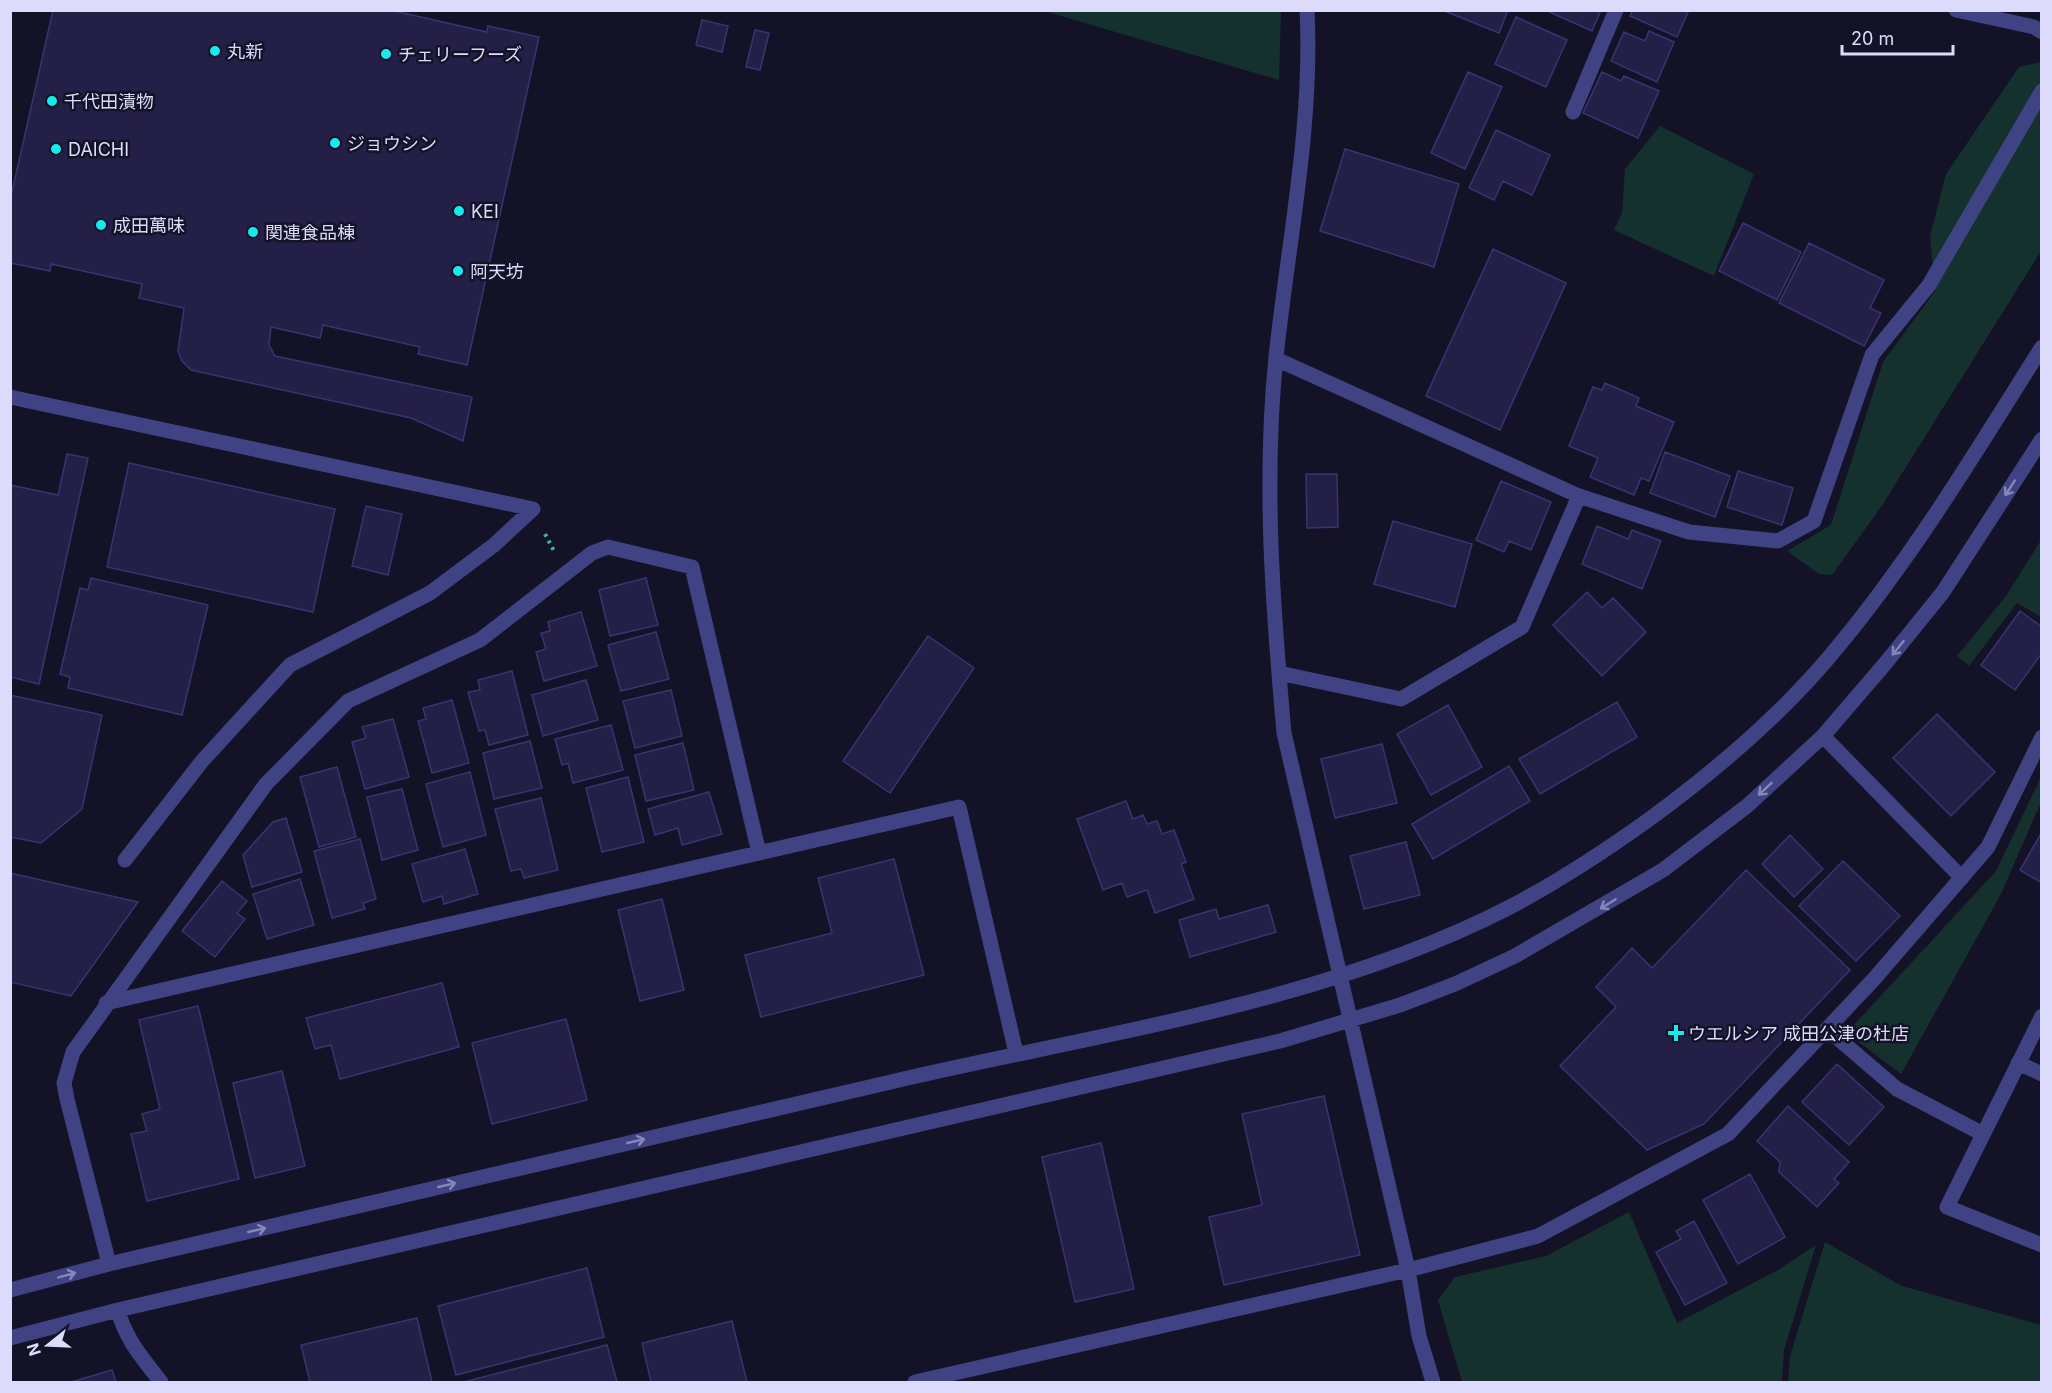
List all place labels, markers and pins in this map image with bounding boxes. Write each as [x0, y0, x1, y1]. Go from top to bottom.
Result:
place label: 丸新 [227, 41, 263, 62]
marker: 丸新 [208, 44, 222, 58]
place label: チェリーフーズ [398, 44, 522, 65]
marker: チェリーフーズ [379, 47, 393, 61]
place label: 千代田漬物 [64, 91, 154, 112]
marker: 千代田漬物 [45, 94, 59, 108]
place label: ジョウシン [347, 133, 437, 154]
marker: ジョウシン [328, 136, 342, 150]
place label: DAICHI [68, 139, 129, 160]
marker: DAICHI [49, 142, 63, 156]
place label: KEI [471, 201, 499, 222]
marker: KEI [452, 204, 466, 218]
place label: 成田萬味 [113, 215, 185, 236]
marker: 成田萬味 [94, 218, 108, 232]
place label: 関連食品棟 [265, 222, 355, 243]
marker: 関連食品棟 [246, 225, 260, 239]
place label: 阿天坊 [470, 261, 524, 282]
marker: 阿天坊 [451, 264, 465, 278]
place label: ウエルシア 成田公津の杜店 [1688, 1023, 1909, 1044]
marker: ウエルシア 成田公津の杜店 [1669, 1026, 1683, 1040]

